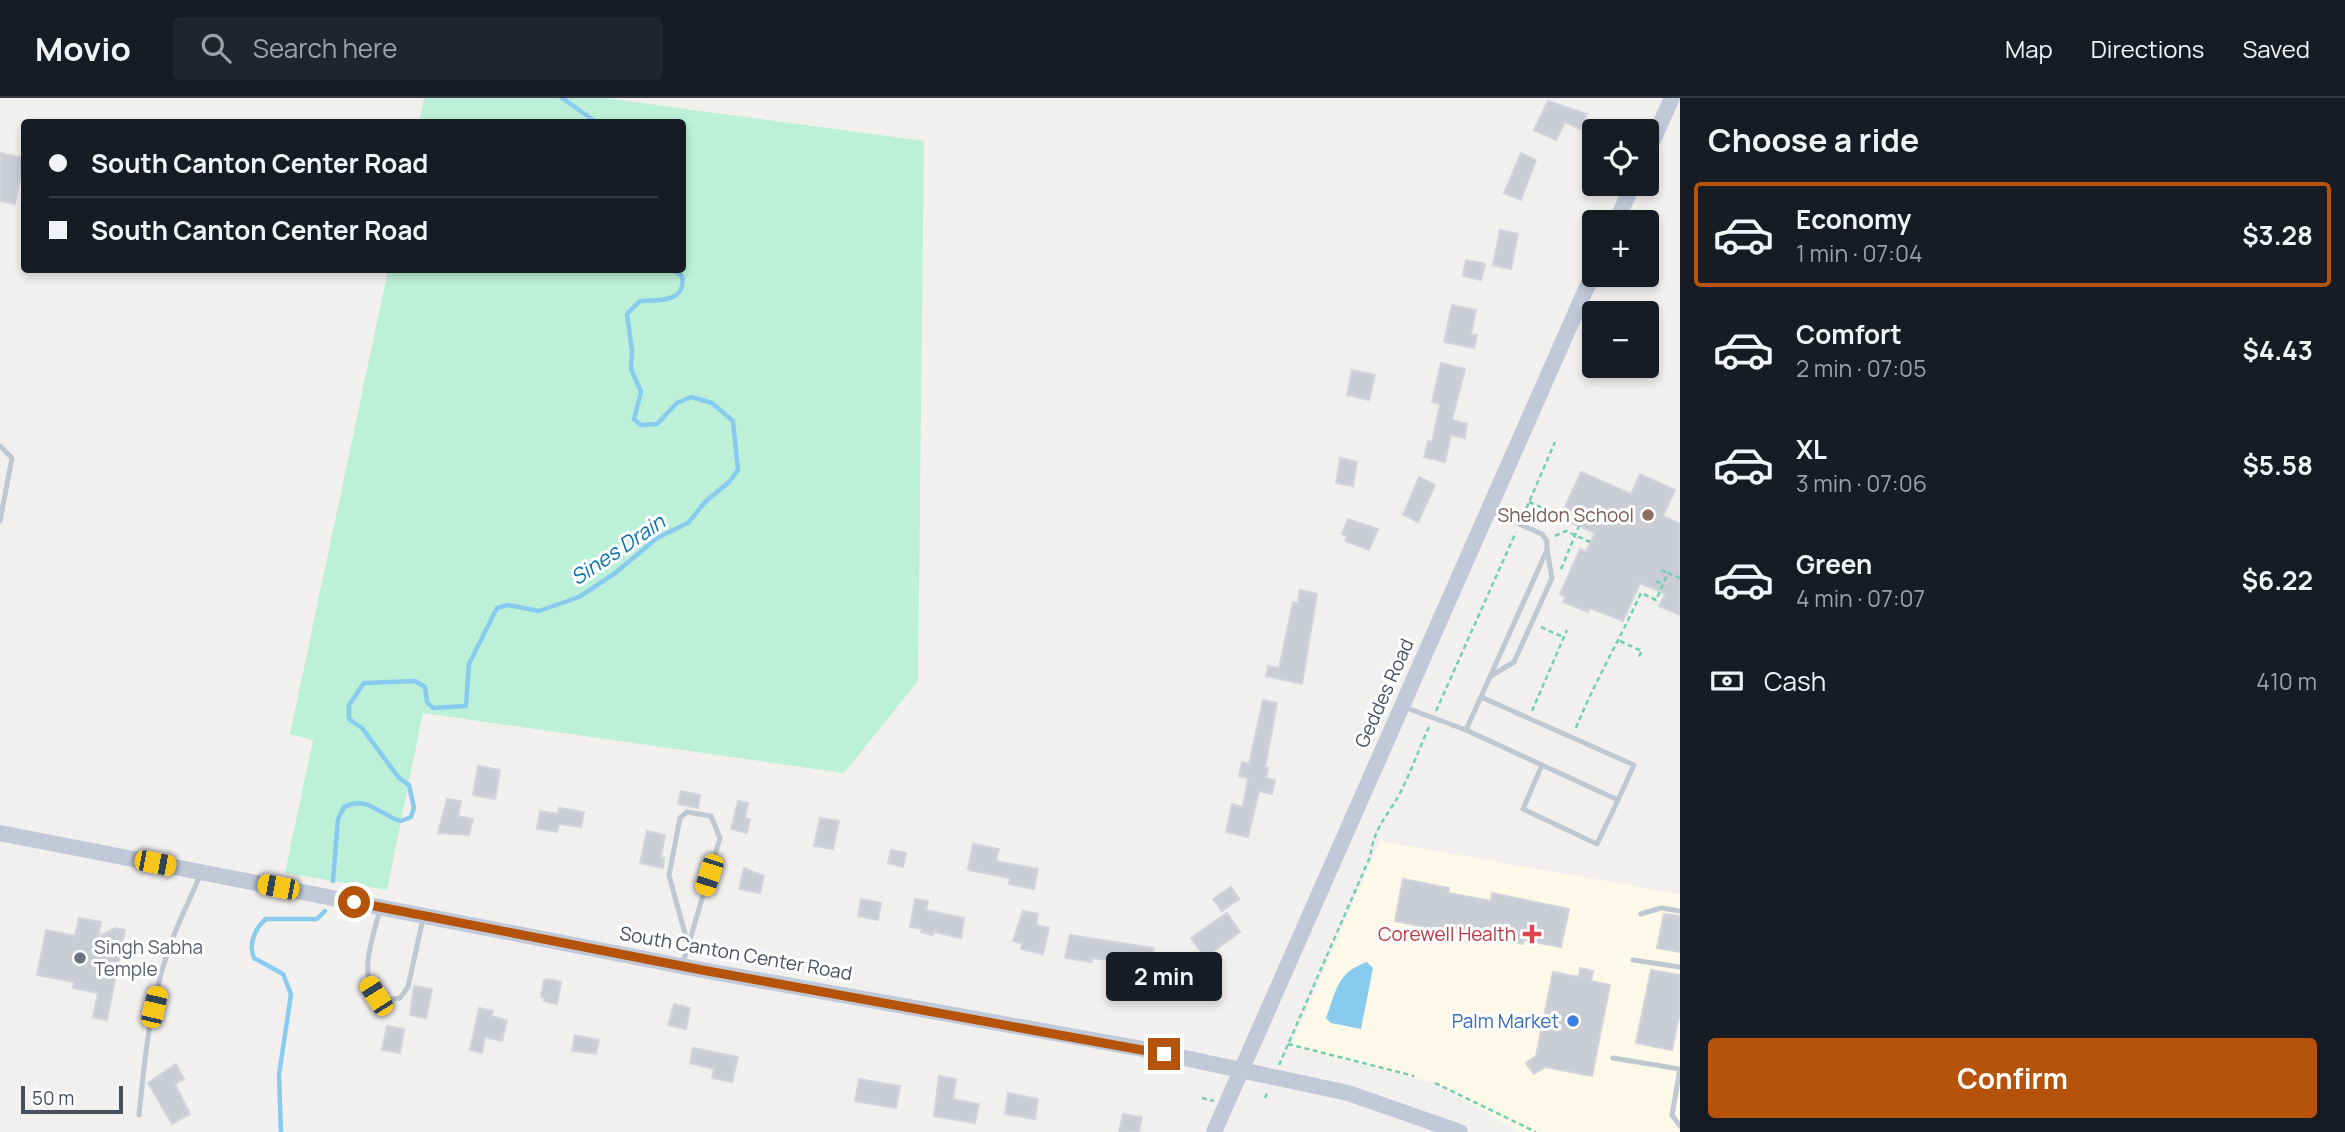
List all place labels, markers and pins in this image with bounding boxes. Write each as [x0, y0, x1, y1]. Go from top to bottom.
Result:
place label: Sheldon School [1497, 502, 1634, 528]
marker: Sheldon School [1640, 507, 1656, 523]
place label: Corewell Health [1378, 921, 1516, 947]
marker: Corewell Health [1522, 924, 1542, 944]
place label: Singh Sabha Temple [94, 934, 203, 982]
marker: Singh Sabha Temple [72, 950, 88, 966]
place label: Palm Market [1452, 1008, 1559, 1034]
marker: Palm Market [1565, 1013, 1581, 1029]

